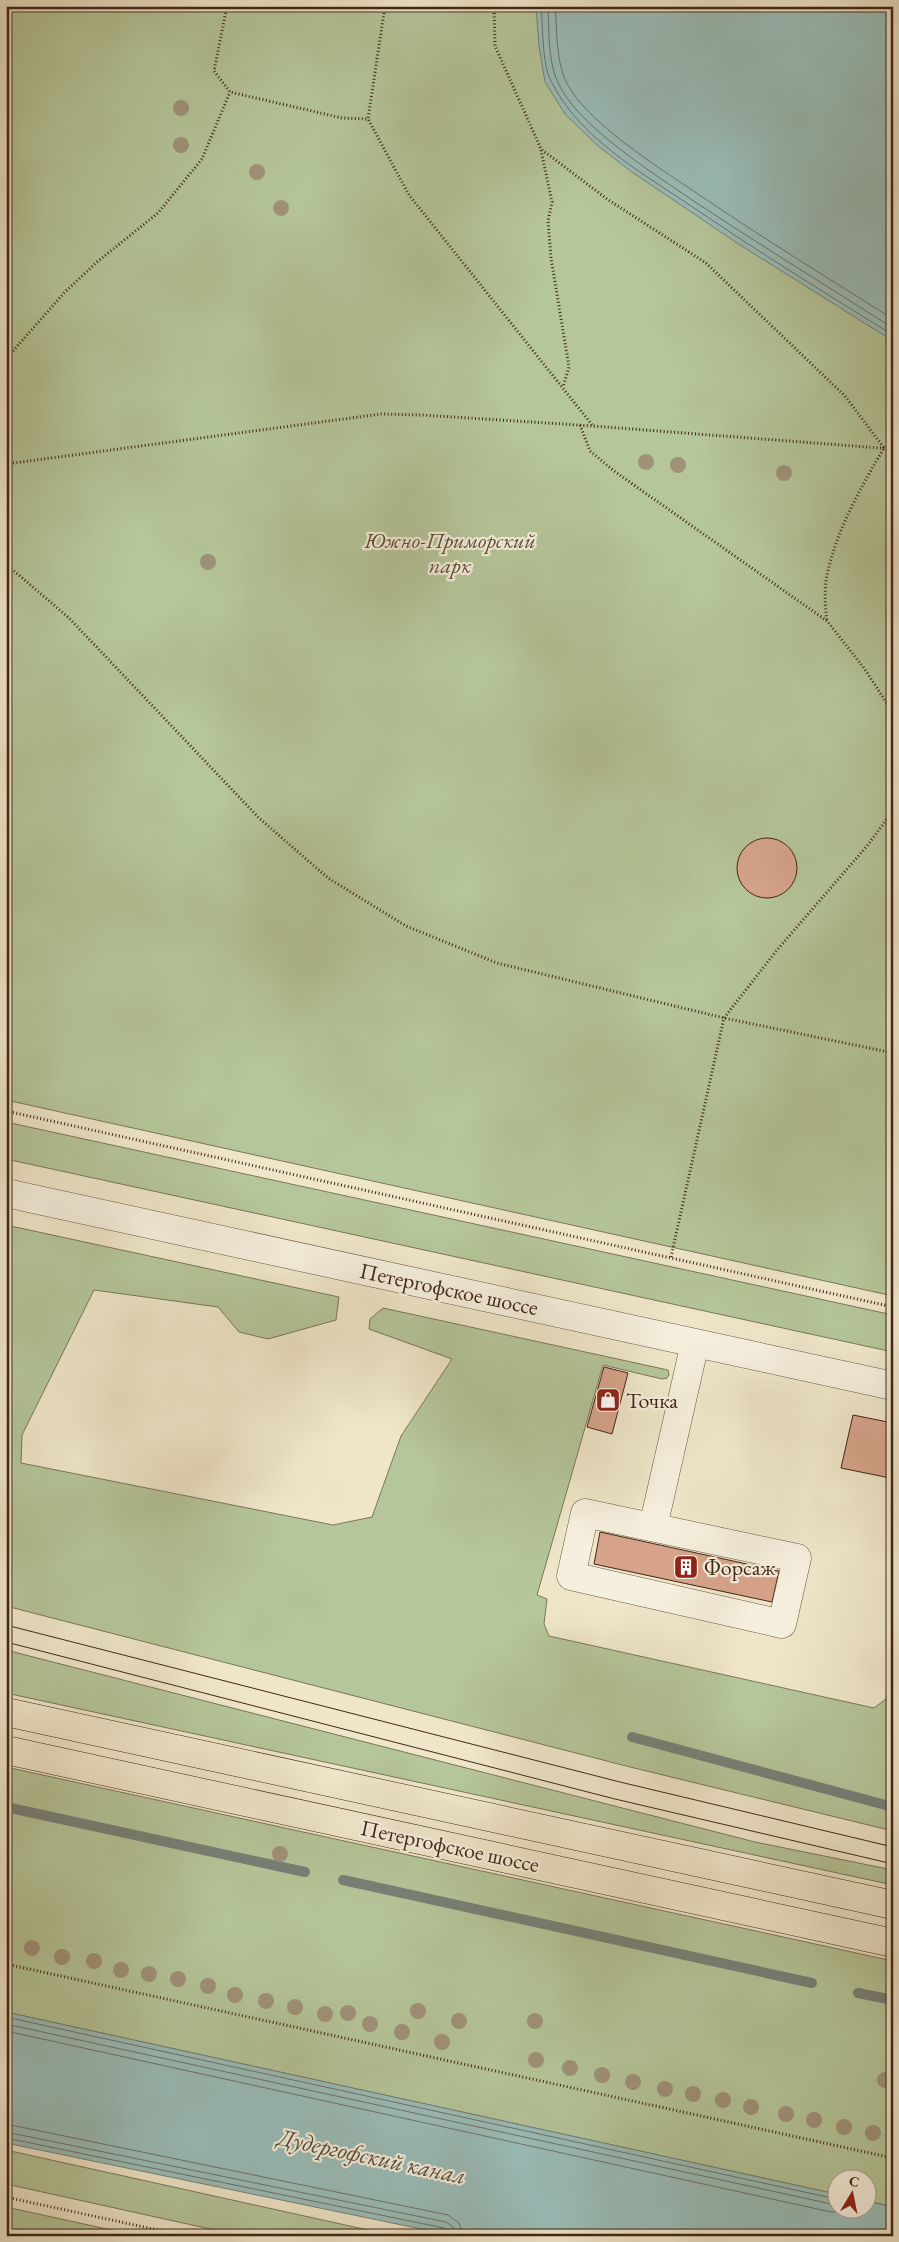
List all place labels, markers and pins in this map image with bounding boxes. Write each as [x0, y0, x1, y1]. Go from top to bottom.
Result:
place label: Точка [626, 1386, 678, 1415]
shop icon: Точка [595, 1387, 621, 1413]
place label: Форсаж [704, 1553, 776, 1582]
building icon: Форсаж [673, 1554, 699, 1580]

